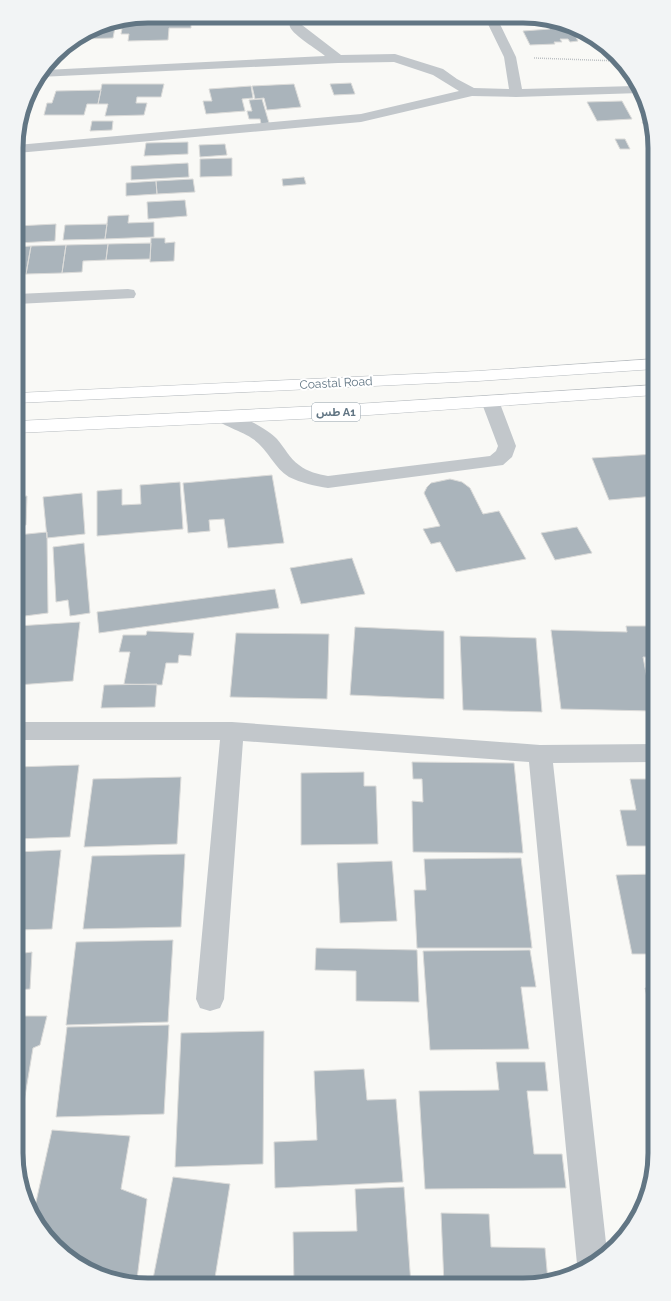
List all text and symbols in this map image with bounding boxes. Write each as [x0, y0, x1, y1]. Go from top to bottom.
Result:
street label: Coastal Road [299, 374, 373, 392]
road number: طس A1 [312, 403, 360, 421]

